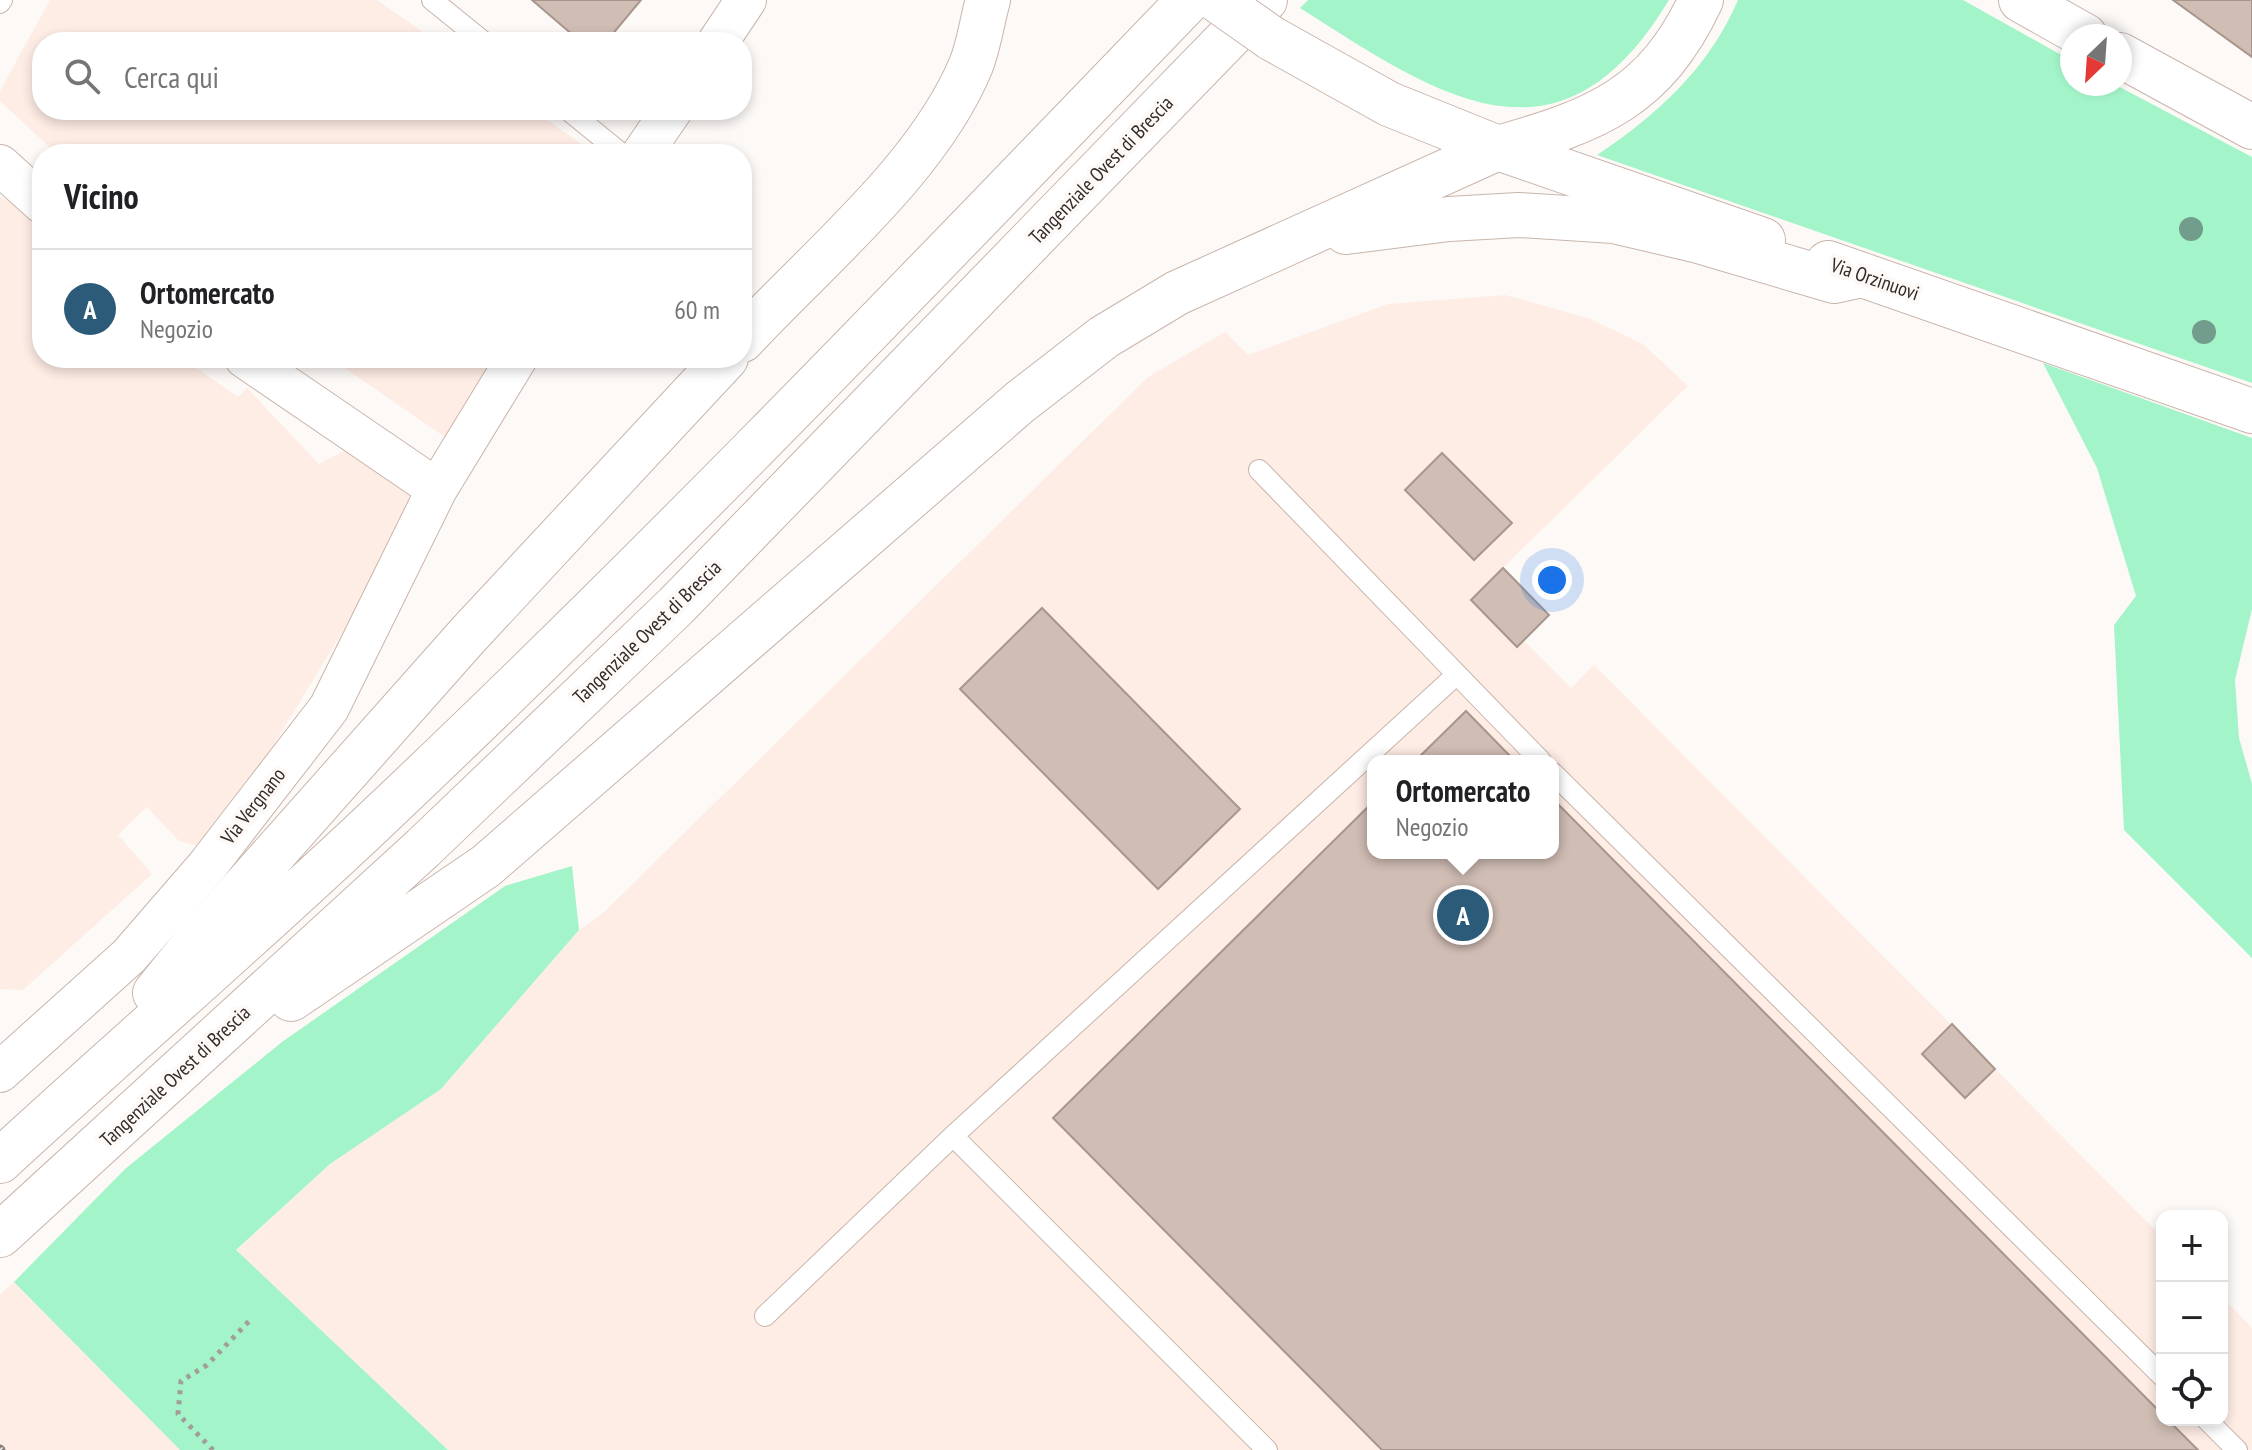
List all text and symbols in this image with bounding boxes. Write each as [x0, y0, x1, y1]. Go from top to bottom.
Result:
north arrow [2060, 24, 2132, 96]
search box [32, 32, 752, 120]
icon: search [60, 54, 104, 98]
text: Cerca qui [124, 57, 219, 96]
street label: Tangenziale Ovest di Brescia [1023, 90, 1179, 250]
text: Vicino [64, 174, 139, 218]
street label: Via Orzinuovi [1826, 251, 1923, 306]
text: Ortomercato [140, 273, 275, 312]
text: A [83, 293, 97, 326]
text: 60 m [674, 293, 720, 326]
text: Negozio [140, 312, 213, 345]
street label: Tangenziale Ovest di Brescia [567, 554, 727, 710]
your location [1532, 560, 1572, 600]
popup [1367, 755, 1559, 859]
street label: Via Vergnano [214, 762, 291, 850]
text: Ortomercato [1396, 771, 1530, 810]
text: Negozio [1396, 810, 1469, 843]
pin: A [1437, 885, 1489, 945]
street label: Tangenziale Ovest di Brescia [94, 1000, 256, 1152]
map controls [2156, 1210, 2228, 1426]
button: + [2156, 1210, 2228, 1282]
button: − [2156, 1282, 2228, 1354]
button: locate [2156, 1354, 2228, 1426]

